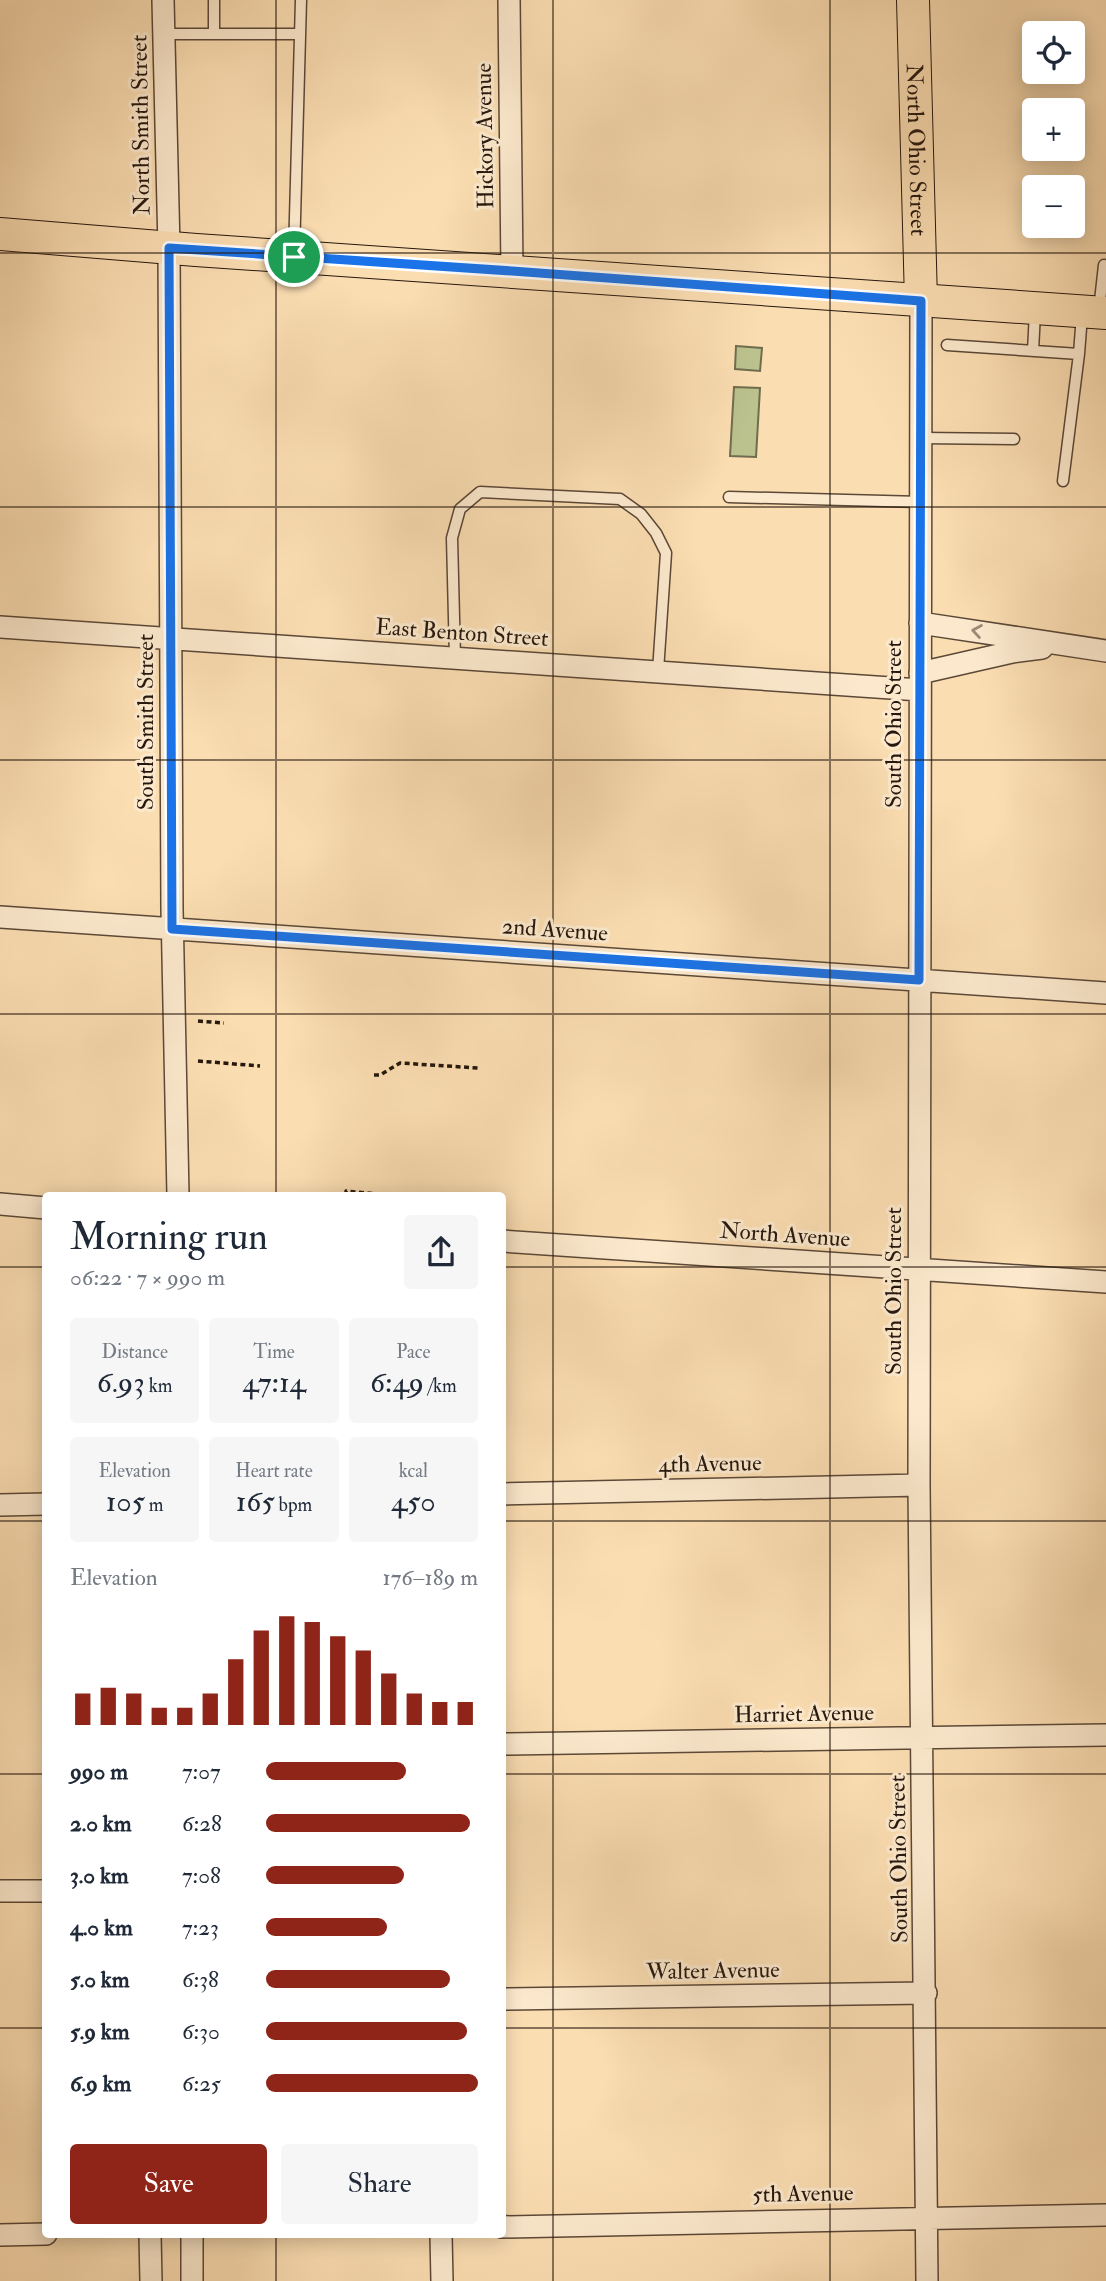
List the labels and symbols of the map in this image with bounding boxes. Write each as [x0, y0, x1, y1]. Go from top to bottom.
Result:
street label: North Smith Street [124, 35, 157, 215]
street label: Hickory Avenue [469, 62, 500, 209]
street label: North Ohio Street [900, 64, 933, 236]
pin [264, 227, 324, 287]
street label: East Benton Street [375, 612, 549, 653]
one-way arrow [971, 624, 983, 639]
street label: South Smith Street [131, 634, 160, 810]
street label: South Ohio Street [879, 640, 908, 808]
street label: 2nd Avenue [501, 911, 609, 948]
street label: South Ohio Street [879, 1207, 908, 1375]
street label: North Avenue [719, 1215, 852, 1254]
street label: 4th Avenue [658, 1448, 762, 1479]
street label: Harriet Avenue [734, 1698, 875, 1729]
street label: South Ohio Street [883, 1775, 914, 1943]
street label: Walter Avenue [645, 1955, 780, 1986]
street label: 5th Avenue [752, 2178, 854, 2209]

